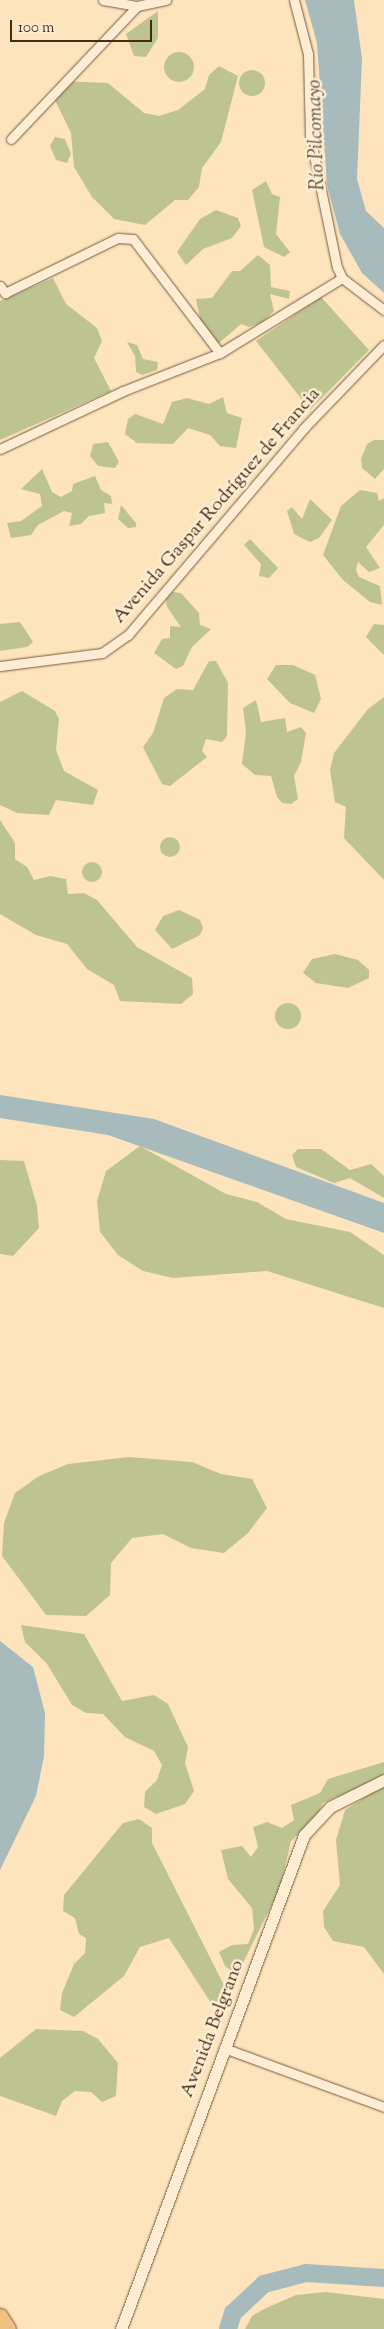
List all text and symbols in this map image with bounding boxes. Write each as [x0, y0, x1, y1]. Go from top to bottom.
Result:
scale bar [12, 10, 155, 42]
text: 100 m [18, 18, 54, 39]
water label: Río Pilcomayo [303, 79, 331, 191]
street label: Avenida Gaspar Rodríguez de Francia [108, 384, 326, 628]
street label: Avenida Belgrano [176, 1957, 250, 2101]

